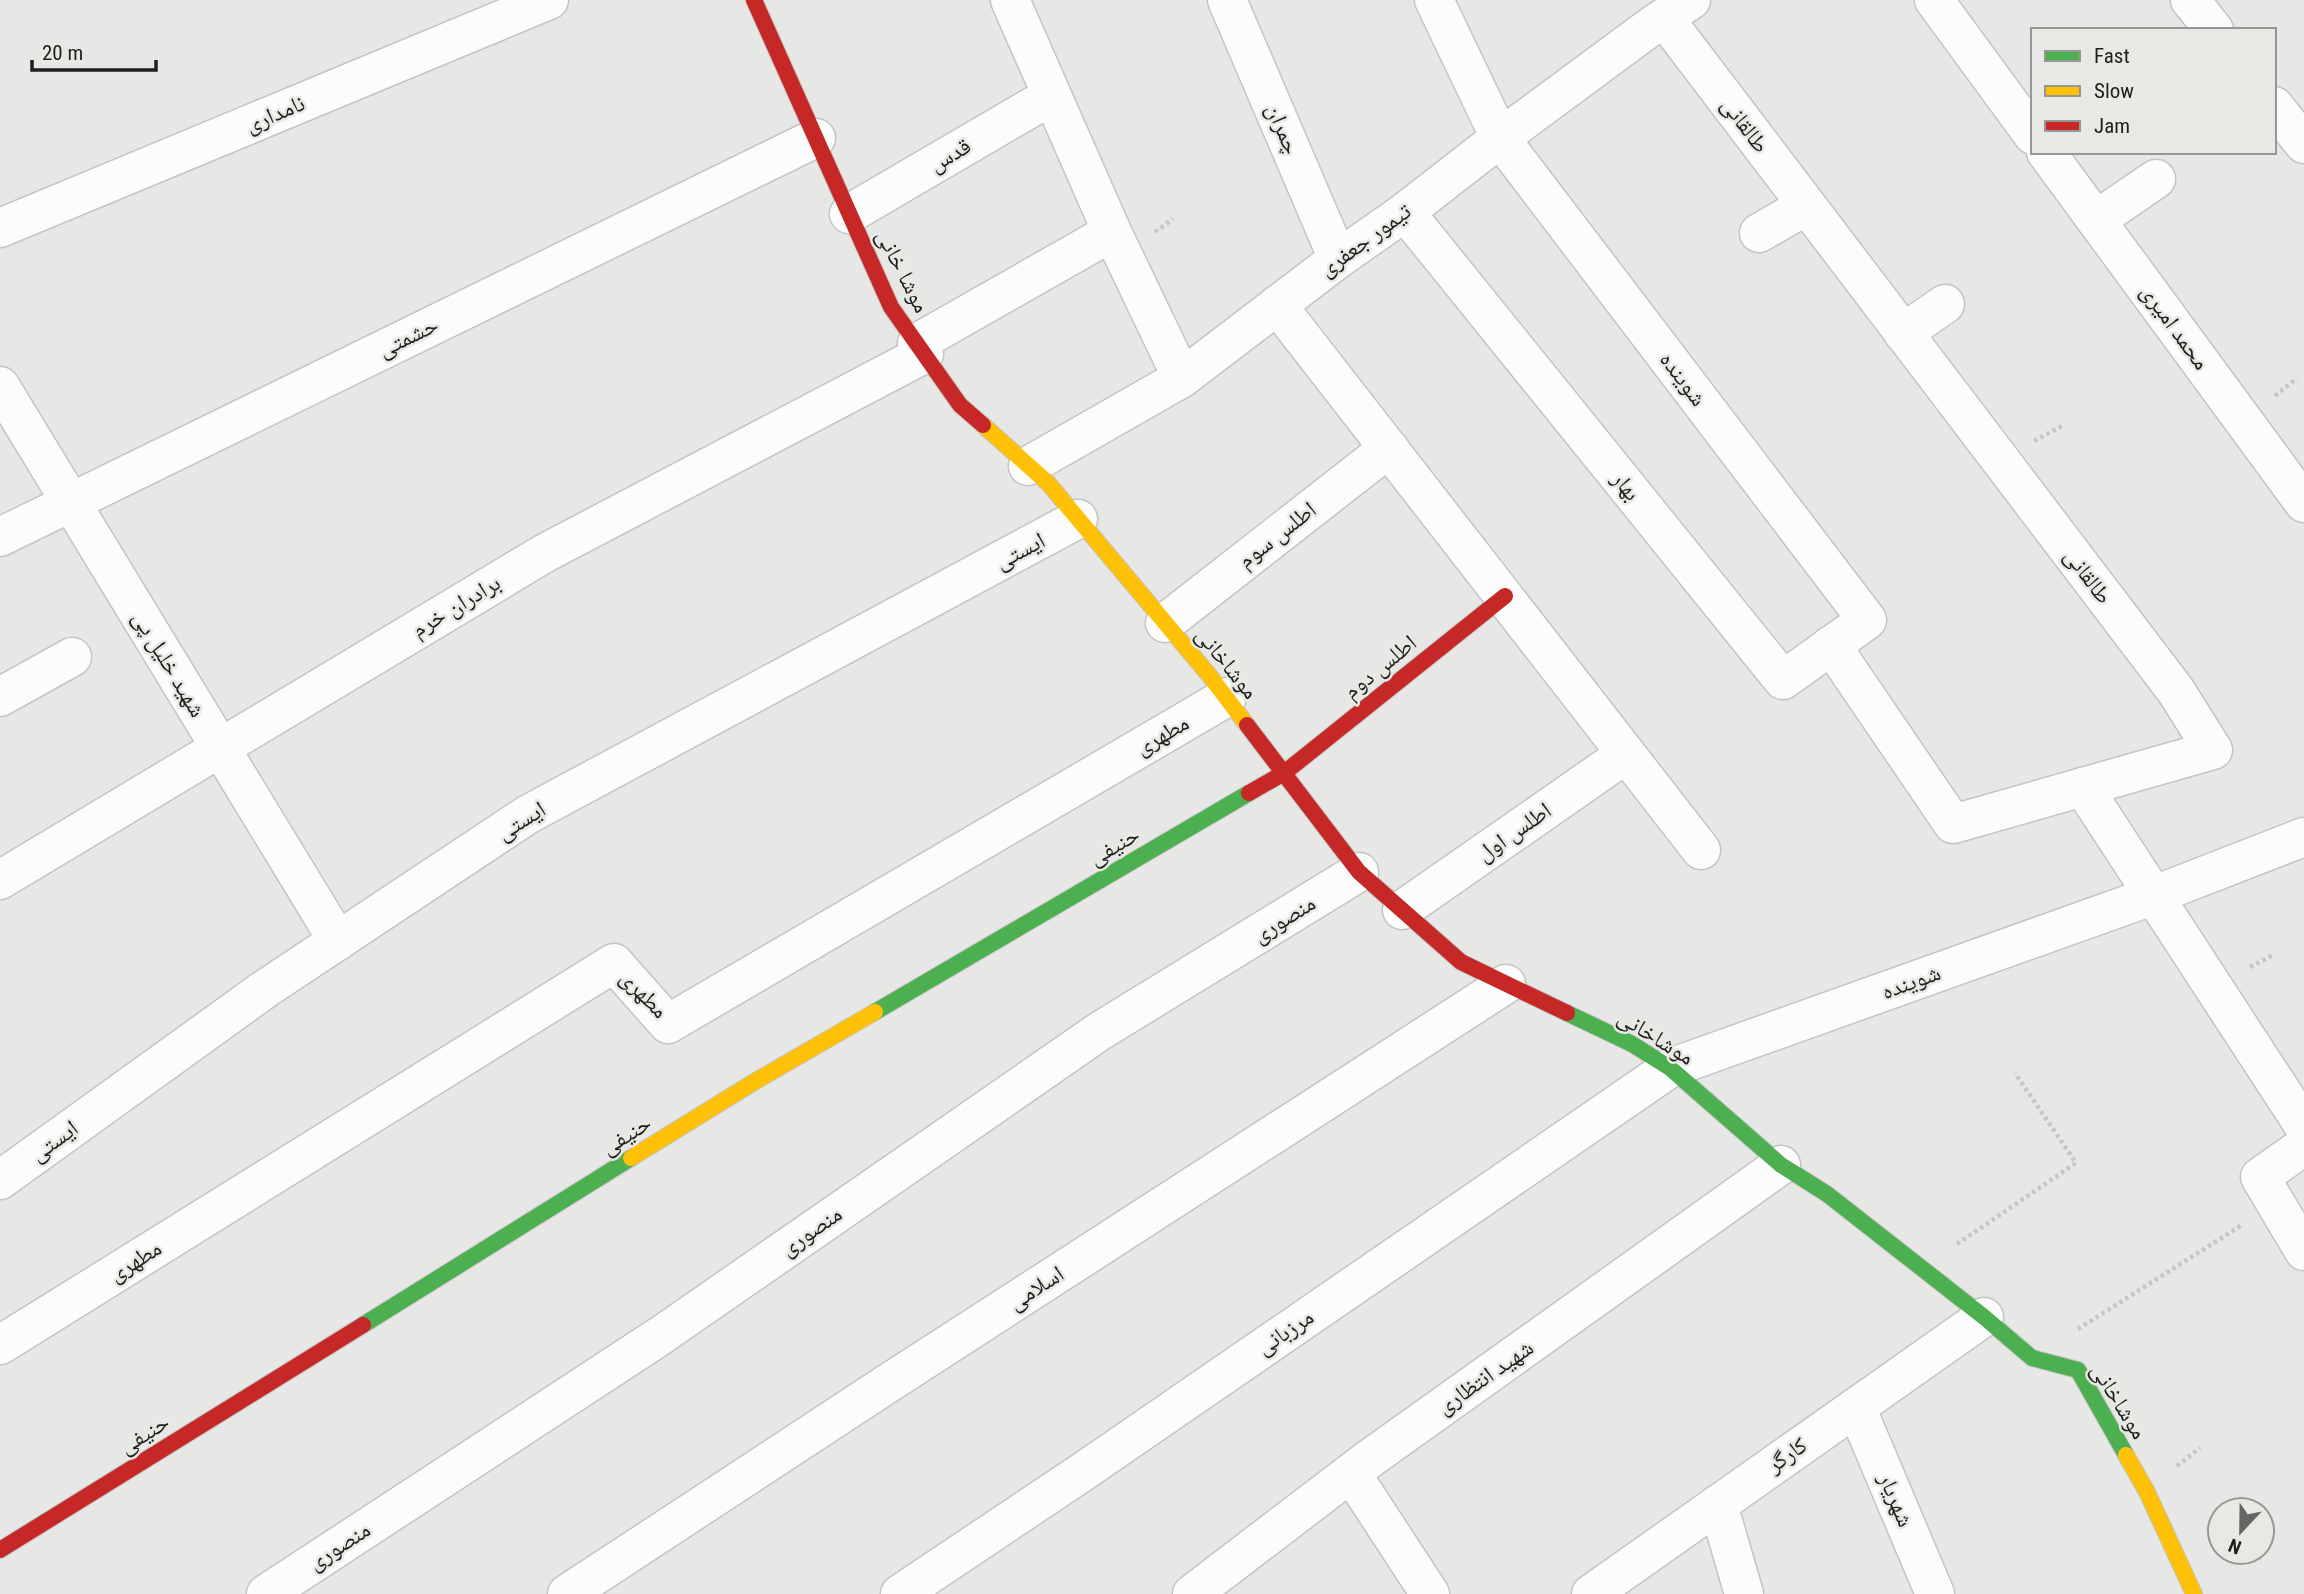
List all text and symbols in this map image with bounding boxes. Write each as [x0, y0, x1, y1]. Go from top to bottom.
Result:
scale bar [32, 28, 156, 72]
legend [2031, 28, 2276, 154]
text: 20 m [42, 41, 83, 65]
text: Fast [2094, 44, 2130, 68]
text: Slow [2094, 79, 2134, 103]
street label: نامداری [241, 89, 309, 139]
street label: طالقانی [1715, 92, 1775, 158]
street label: چمران [1260, 100, 1306, 158]
text: Jam [2094, 114, 2130, 138]
street label: قدس [924, 132, 976, 178]
street label: تیمور جعفری [1314, 197, 1416, 282]
street label: موشا خانی [871, 225, 935, 317]
street label: محمد امیری [2135, 279, 2215, 375]
street label: حشمتی [374, 311, 442, 363]
street label: شوینده [1654, 347, 1712, 411]
street label: بهار [1606, 465, 1646, 506]
street label: اطلس سوم [1232, 496, 1323, 576]
street label: ایستی [990, 527, 1050, 575]
street label: طالقانی [2058, 543, 2118, 609]
street label: برادران خرم [407, 569, 506, 645]
street label: شهید خلیل پی [127, 606, 211, 722]
street label: موشاخانی [1190, 622, 1264, 704]
street label: اطلس دوم [1338, 629, 1423, 706]
street label: مطهری [1130, 709, 1194, 761]
street label: ایستی [491, 796, 551, 846]
street label: اطلس اول [1471, 797, 1557, 867]
street label: حنیفی [1084, 821, 1144, 871]
street label: منصوری [1248, 889, 1320, 949]
street label: شوینده [1878, 959, 1944, 1005]
street label: مطهری [614, 964, 674, 1024]
street label: موشاخانی [1613, 1003, 1699, 1071]
street label: حنیفی [596, 1109, 656, 1161]
street label: ایستی [25, 1115, 83, 1167]
street label: منصوری [775, 1200, 847, 1262]
street label: مطهری [104, 1234, 166, 1288]
street label: اسلامی [1003, 1260, 1069, 1316]
street label: مرزبانی [1251, 1303, 1319, 1361]
street label: شهید انتظاری [1431, 1334, 1539, 1420]
street label: موشاخانی [2085, 1358, 2153, 1444]
street label: حنیفی [114, 1408, 174, 1460]
street label: کارگر [1761, 1431, 1813, 1479]
street label: شهریار [1872, 1468, 1919, 1531]
north arrow [2206, 1496, 2276, 1566]
street label: منصوری [303, 1516, 375, 1576]
text: N [2225, 1533, 2245, 1559]

